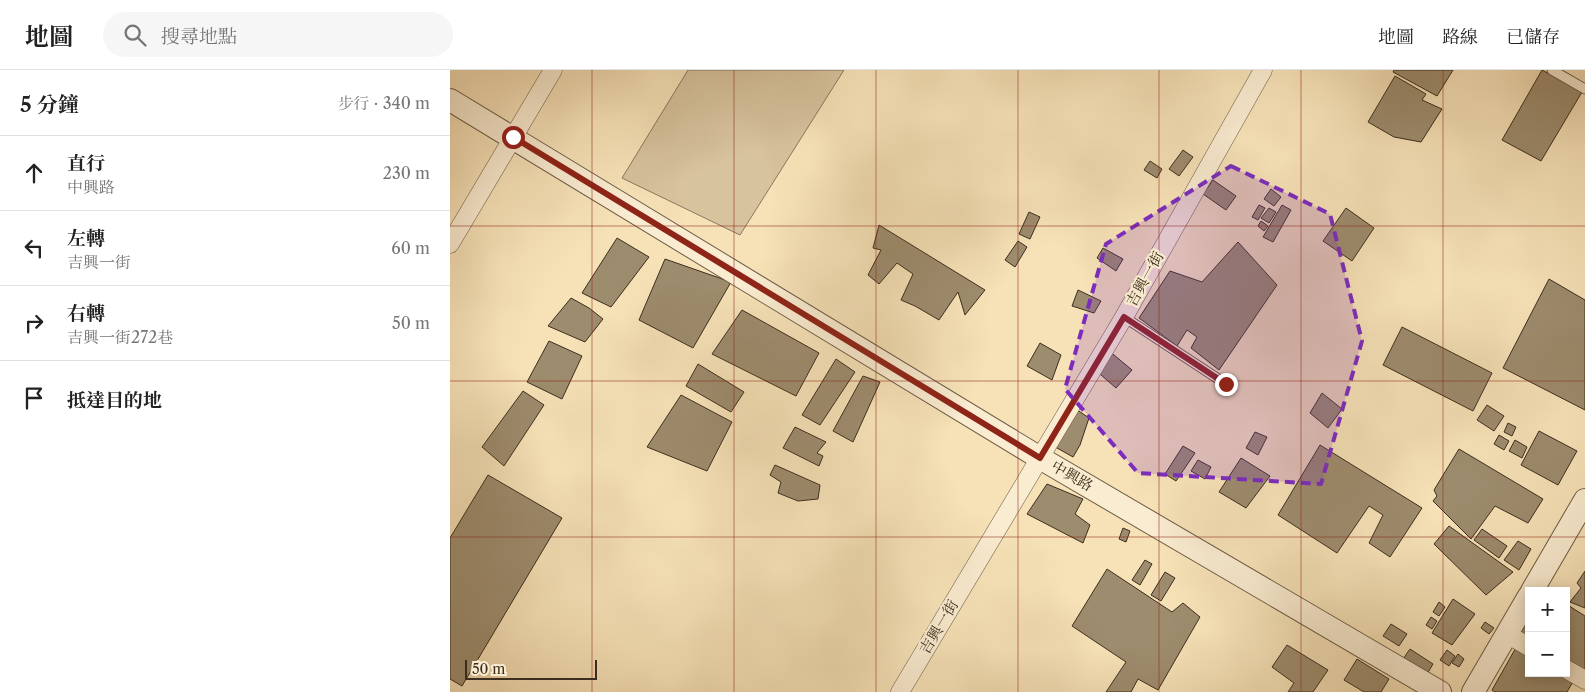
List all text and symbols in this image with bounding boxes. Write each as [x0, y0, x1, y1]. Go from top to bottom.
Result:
search box [103, 12, 453, 57]
icon: search [121, 21, 149, 49]
text: 地圖 [25, 22, 73, 51]
text: 搜尋地點 [161, 25, 237, 48]
text: 地圖 [1378, 26, 1414, 48]
text: 路線 [1442, 26, 1478, 48]
text: 已儲存 [1506, 26, 1560, 48]
text: 5 分鐘 [20, 92, 79, 117]
text: 步行 · 340 m [338, 93, 430, 113]
route start [502, 126, 525, 149]
text: 直行 [67, 152, 105, 175]
icon: ahead [20, 159, 48, 187]
text: 230 m [383, 163, 430, 183]
text: 中興路 [67, 177, 115, 197]
text: 左轉 [67, 227, 105, 250]
icon: left [20, 234, 48, 262]
text: 60 m [391, 238, 430, 258]
street label: 吉興一街 [1122, 248, 1167, 310]
text: 吉興一街 [67, 252, 131, 272]
text: 右轉 [67, 302, 105, 325]
icon: right [20, 309, 48, 337]
text: 50 m [392, 313, 430, 333]
text: 吉興一街272巷 [67, 327, 173, 347]
route end [1215, 373, 1238, 396]
icon: arrive [20, 384, 48, 412]
text: 抵達目的地 [67, 389, 162, 412]
street label: 中興路 [1048, 456, 1096, 495]
map controls [1525, 587, 1570, 677]
button: + [1525, 587, 1570, 632]
street label: 吉興一街 [915, 596, 962, 657]
button: − [1525, 632, 1570, 677]
scale bar [465, 657, 598, 680]
text: 50 m [472, 660, 505, 678]

